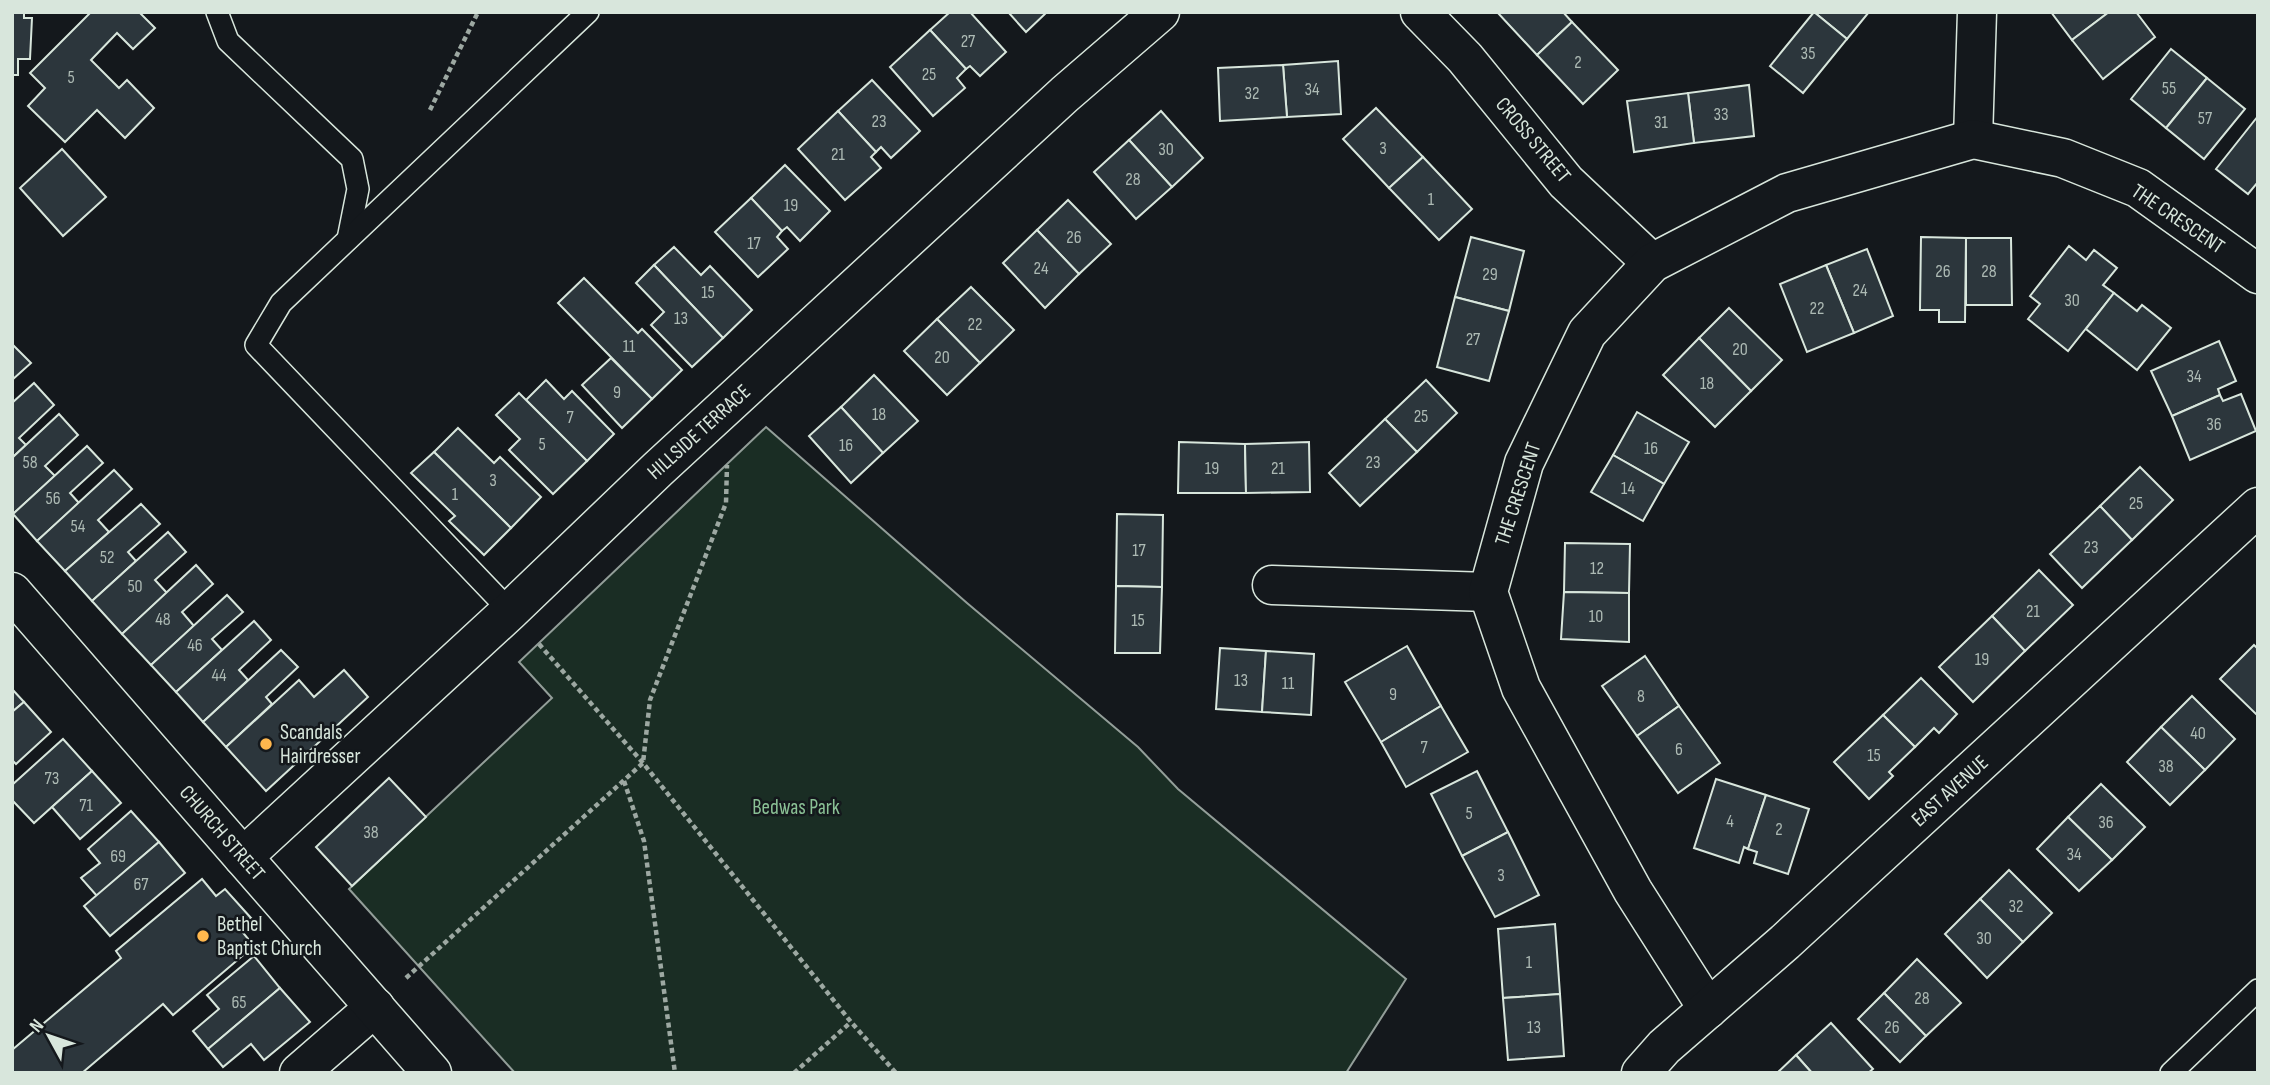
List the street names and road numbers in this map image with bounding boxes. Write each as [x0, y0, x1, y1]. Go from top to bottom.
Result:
street label: CROSS STREET [1490, 92, 1576, 188]
street label: THE CRESCENT [2127, 179, 2230, 259]
street label: HILLSIDE TERRACE [642, 379, 756, 485]
street label: THE CRESCENT [1490, 439, 1547, 549]
street label: EAST AVENUE [1907, 750, 1993, 832]
street label: CHURCH STREET [174, 780, 270, 886]

